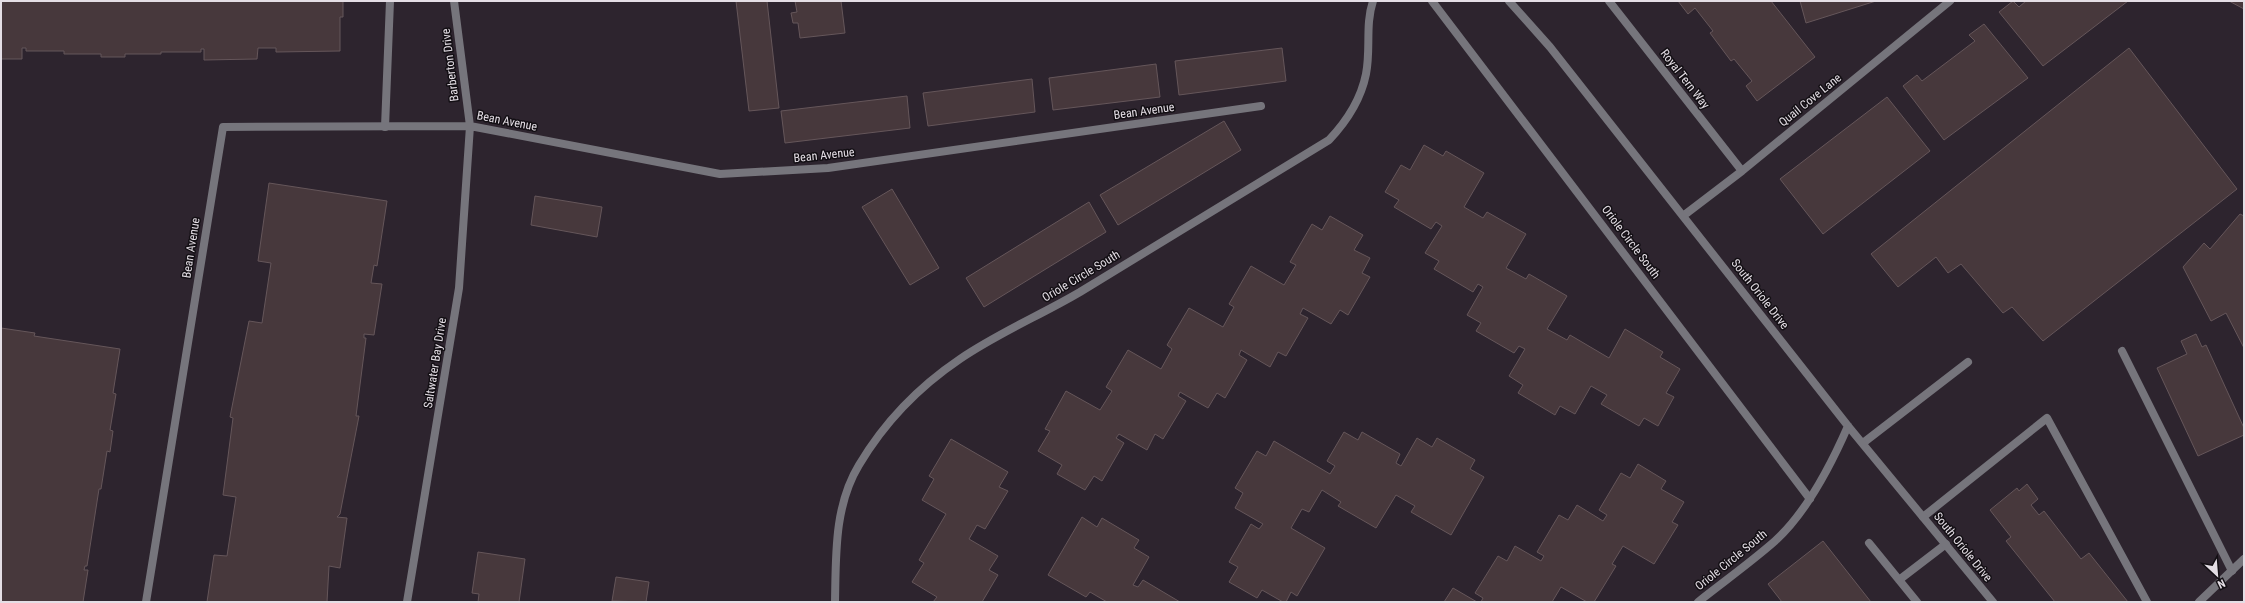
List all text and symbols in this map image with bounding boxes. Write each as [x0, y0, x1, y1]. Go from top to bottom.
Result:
street label: Barberton Drive [439, 27, 461, 102]
street label: Royal Tern Way [1658, 47, 1712, 111]
street label: Quail Cove Lane [1776, 70, 1844, 129]
street label: Bean Avenue [1113, 100, 1176, 122]
street label: Bean Avenue [476, 108, 539, 134]
street label: Bean Avenue [793, 145, 855, 165]
street label: Oriole Circle South [1599, 203, 1663, 281]
street label: Bean Avenue [179, 216, 203, 279]
street label: Oriole Circle South [1040, 247, 1122, 305]
street label: South Oriole Drive [1728, 256, 1792, 332]
street label: Saltwater Bay Drive [421, 316, 449, 409]
street label: South Oriole Drive [1931, 510, 1995, 585]
street label: Oriole Circle South [1692, 527, 1770, 593]
north arrow [2197, 555, 2237, 595]
text: N [2215, 576, 2227, 591]

